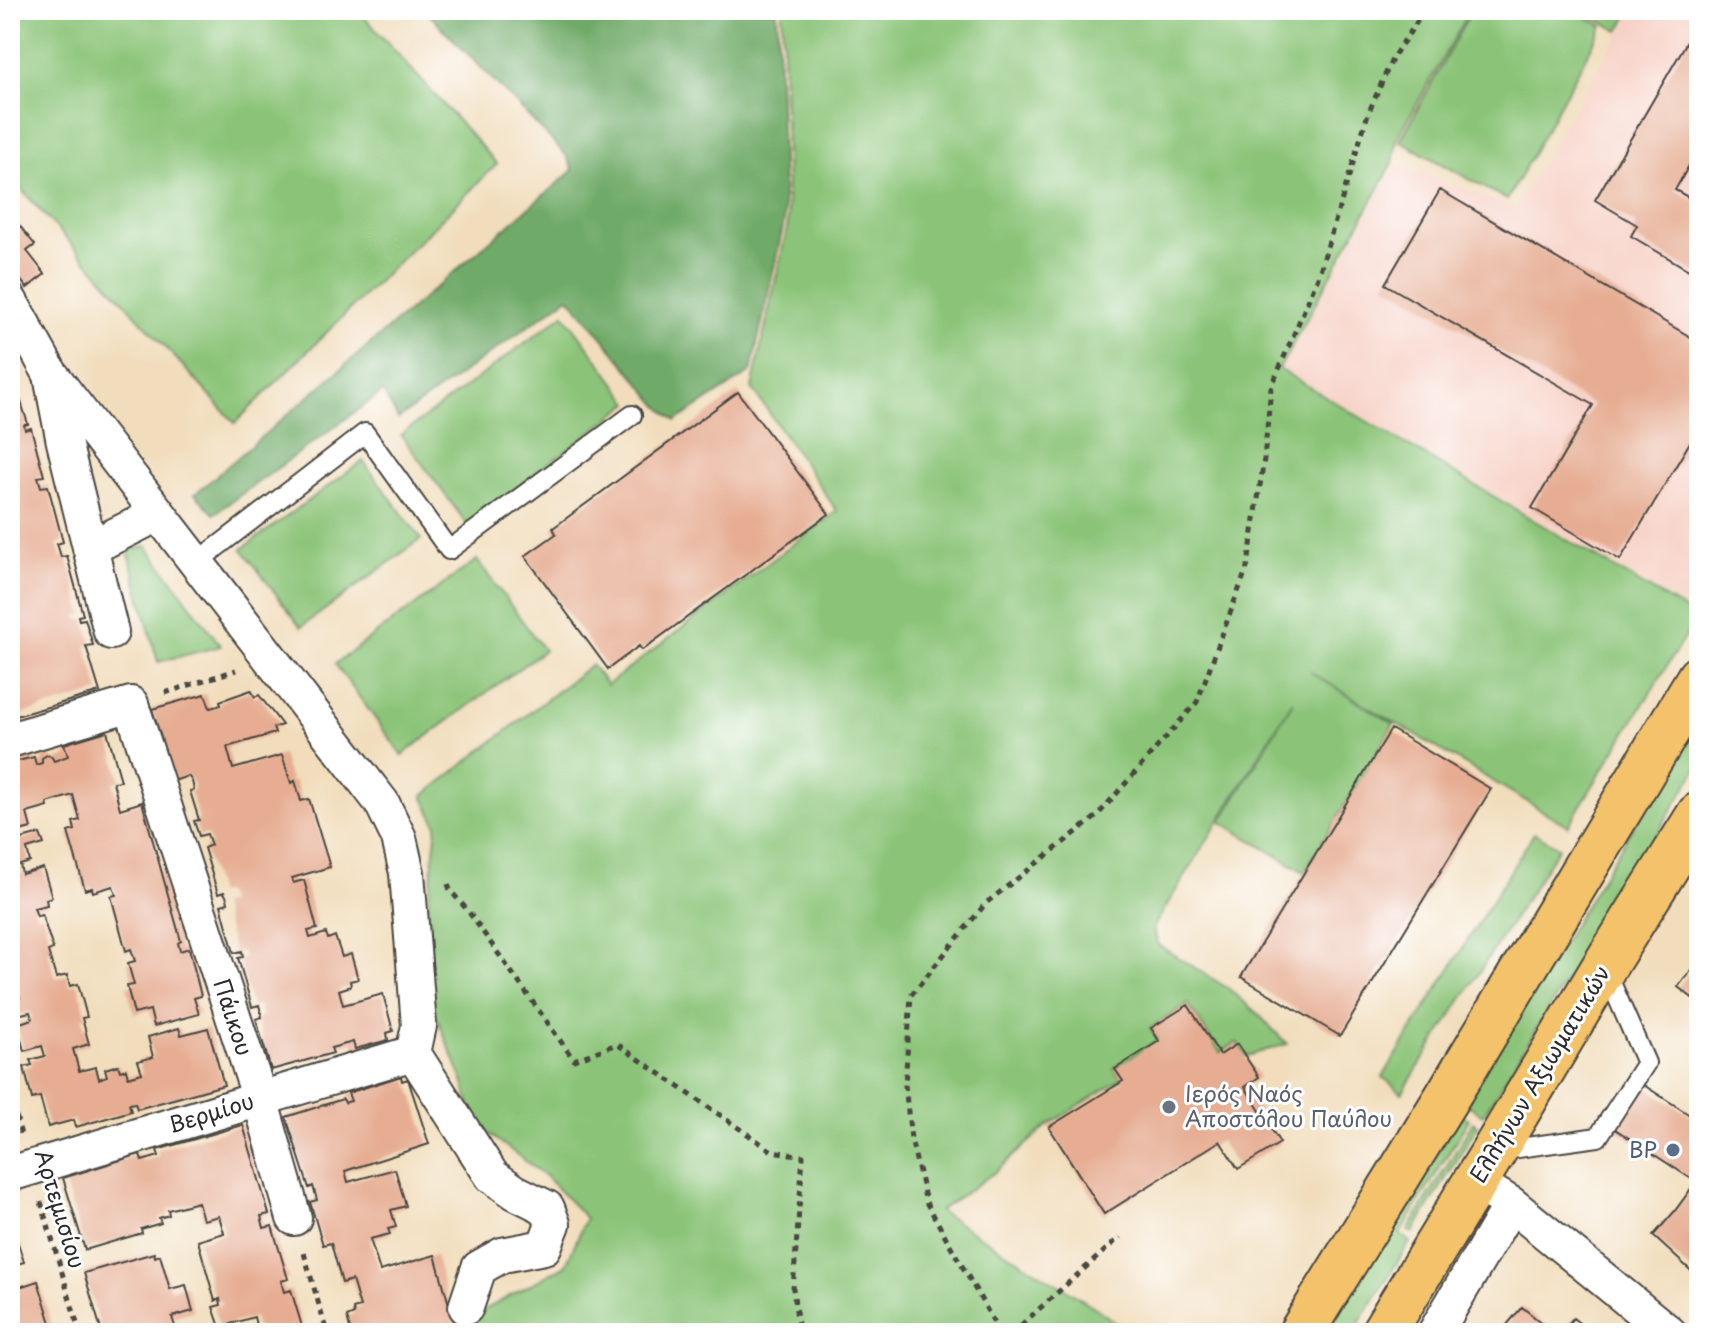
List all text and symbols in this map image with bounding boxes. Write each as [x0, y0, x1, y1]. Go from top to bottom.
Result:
street label: Ελλήνων Αξιωματικών [1461, 958, 1617, 1188]
street label: Πάικου [206, 974, 262, 1060]
place label: Ιερός Ναός Αποστόλου Παύλου [1185, 1076, 1392, 1134]
street label: Βερμίου [164, 1083, 258, 1140]
marker: Ιερός Ναός Αποστόλου Παύλου [1160, 1098, 1178, 1116]
place label: BP [1629, 1132, 1657, 1165]
marker: BP [1664, 1141, 1682, 1159]
street label: Αρτεμισίου [28, 1145, 95, 1272]

